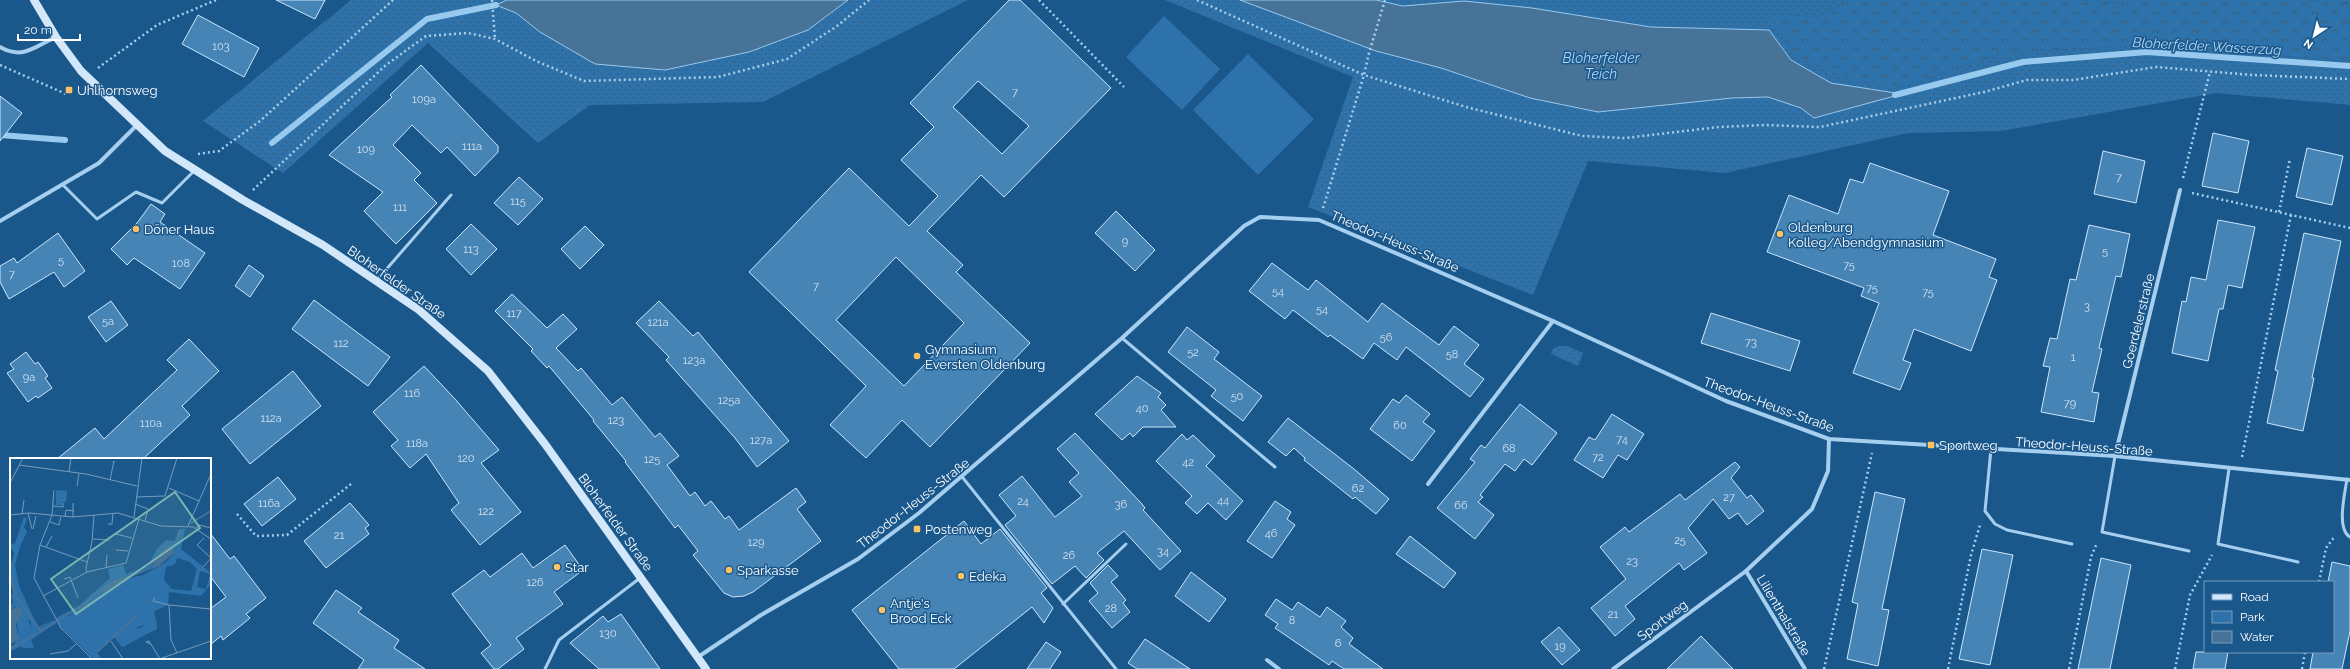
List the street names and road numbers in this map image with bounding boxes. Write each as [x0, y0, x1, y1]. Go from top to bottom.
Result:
street label: Theodor-Heuss-Straße [1328, 208, 1461, 275]
street label: Bloherfelder Straße [345, 243, 449, 322]
street label: Goerdelerstraße [2119, 272, 2158, 370]
street label: Theodor-Heuss-Straße [1702, 374, 1836, 435]
street label: Theodor-Heuss-Straße [2015, 434, 2154, 459]
street label: Theodor-Heuss-Straße [854, 455, 972, 552]
street label: Bloherfelder Straße [575, 471, 656, 574]
street label: Lilienthalstraße [1754, 572, 1814, 659]
street label: Sportweg [1634, 597, 1690, 644]

